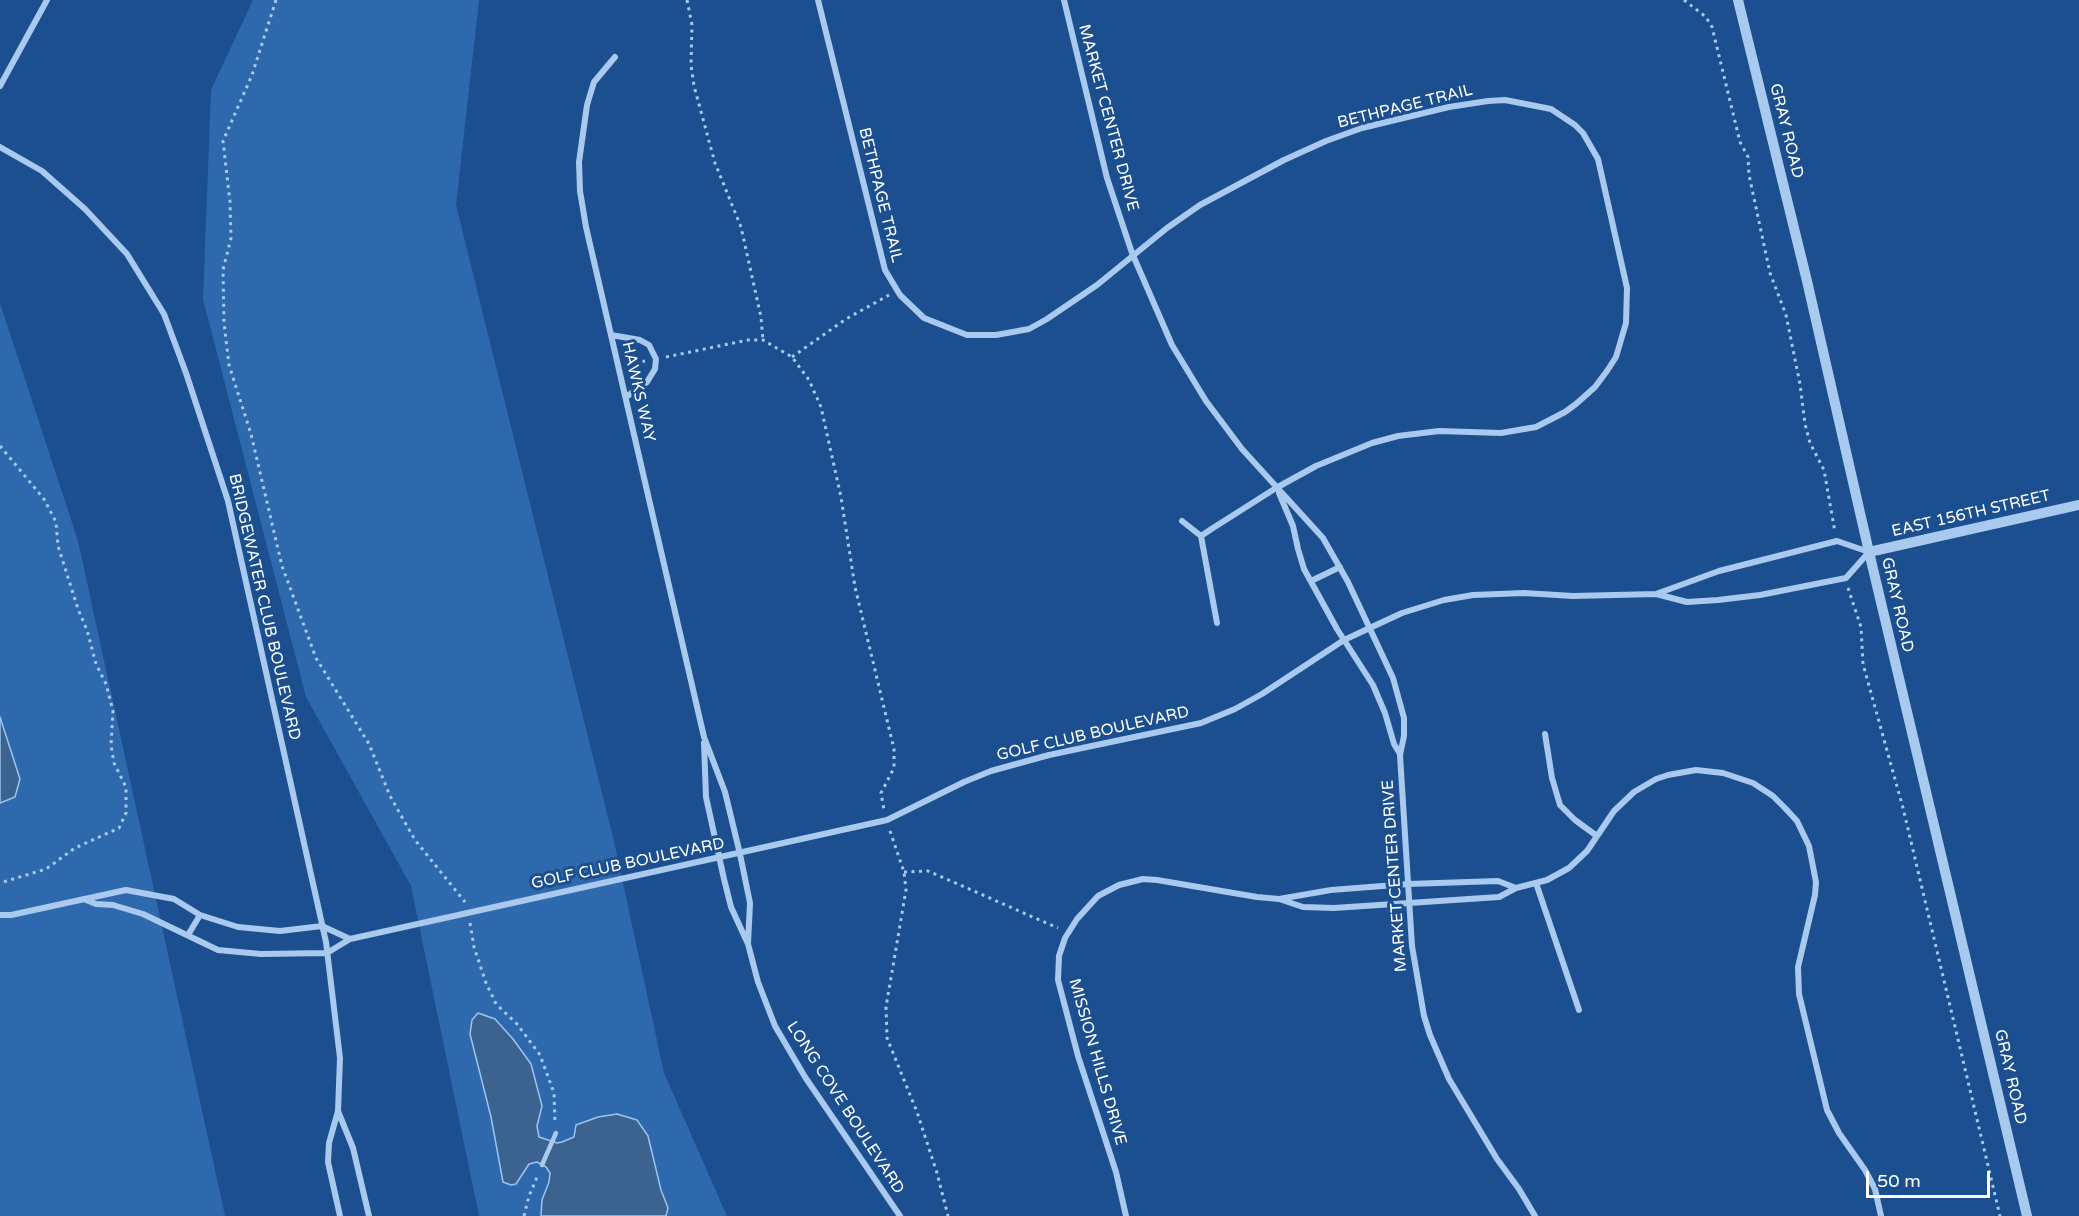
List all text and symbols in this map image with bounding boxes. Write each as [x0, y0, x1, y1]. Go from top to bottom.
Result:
street label: MARKET CENTER DRIVE [1074, 23, 1142, 213]
street label: BETHPAGE TRAIL [1336, 81, 1474, 133]
street label: GRAY ROAD [1765, 82, 1807, 180]
street label: BETHPAGE TRAIL [854, 126, 906, 264]
street label: HAWKS WAY [617, 340, 659, 444]
street label: BRIDGEWATER CLUB BOULEVARD [224, 472, 304, 742]
street label: EAST 156TH STREET [1890, 486, 2052, 542]
street label: GRAY ROAD [1877, 556, 1917, 654]
street label: GOLF CLUB BOULEVARD [995, 702, 1191, 766]
street label: MARKET CENTER DRIVE [1379, 779, 1411, 973]
street label: GOLF CLUB BOULEVARD [530, 834, 726, 894]
street label: MISSION HILLS DRIVE [1064, 976, 1130, 1148]
street label: LONG COVE BOULEVARD [782, 1018, 908, 1198]
street label: GRAY ROAD [1990, 1028, 2030, 1126]
scale bar [1869, 1159, 1994, 1197]
text: 50 m [1877, 1170, 1921, 1192]

